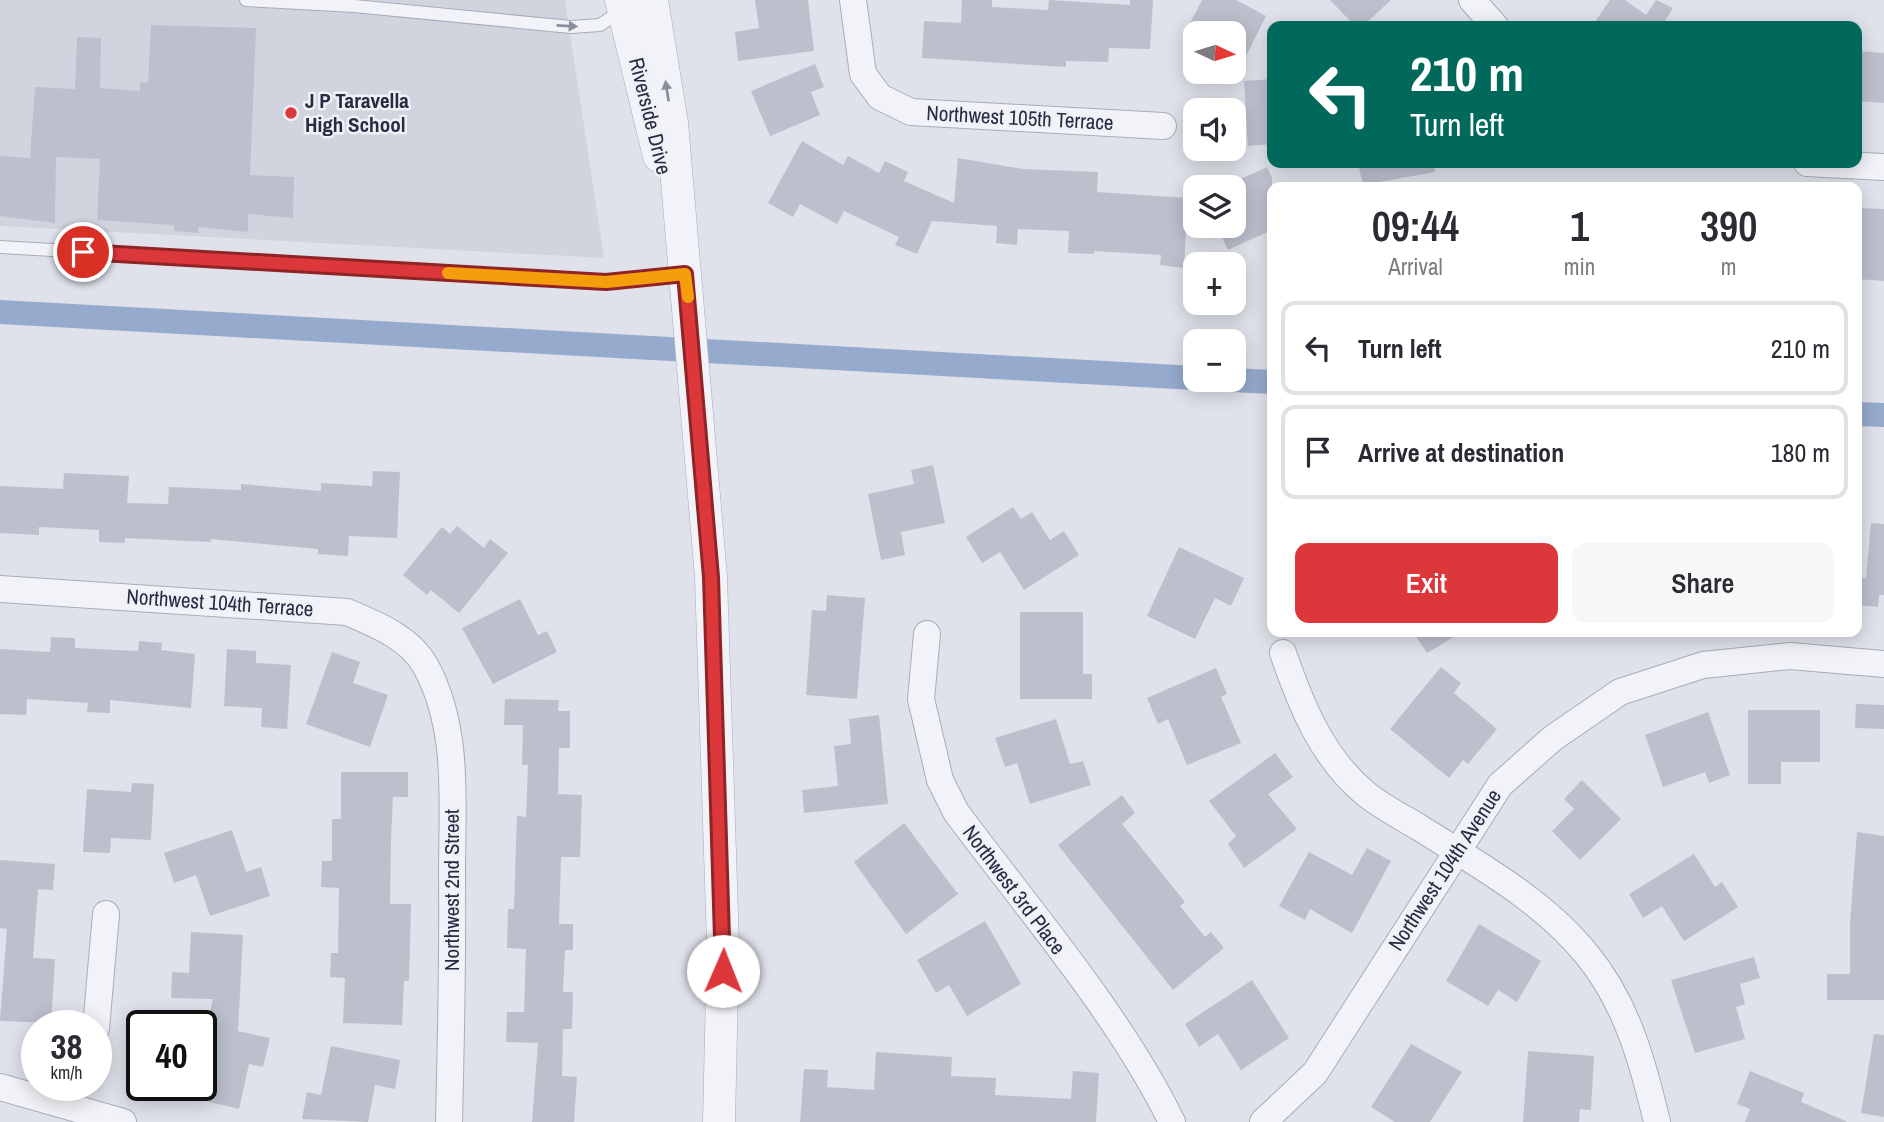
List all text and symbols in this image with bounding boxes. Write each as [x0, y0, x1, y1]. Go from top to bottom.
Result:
one-way arrow [556, 21, 578, 32]
north arrow [1183, 21, 1246, 84]
map controls [1183, 21, 1246, 392]
text: 210 m [1410, 40, 1524, 106]
icon: left [1295, 49, 1386, 140]
street label: Riverside Drive [622, 54, 679, 177]
one-way arrow [661, 80, 672, 102]
place label: J P Taravella High School [305, 86, 409, 139]
street label: Northwest 105th Terrace [926, 98, 1114, 137]
button: sound [1183, 98, 1246, 161]
text: Turn left [1410, 103, 1504, 146]
marker: J P Taravella High School [283, 105, 299, 121]
button: layers [1183, 175, 1246, 238]
text: 09:44 [1372, 198, 1459, 254]
text: 1 [1570, 198, 1589, 254]
text: 390 [1700, 198, 1757, 254]
pin [53, 222, 113, 282]
icon: arrive [64, 233, 102, 271]
text: Arrival [1388, 251, 1443, 282]
text: min [1564, 251, 1595, 282]
text: m [1721, 251, 1736, 282]
button: + [1183, 252, 1246, 315]
button: − [1183, 329, 1246, 392]
icon: left [1299, 329, 1337, 367]
text: Turn left [1358, 331, 1442, 366]
text: 210 m [1771, 331, 1830, 366]
icon: arrive [1299, 433, 1337, 471]
text: Arrive at destination [1358, 435, 1564, 470]
text: 180 m [1771, 435, 1830, 470]
button: Exit [1295, 543, 1558, 623]
button: Share [1572, 543, 1834, 623]
street label: Northwest 104th Terrace [126, 582, 314, 623]
street label: Northwest 104th Avenue [1381, 783, 1508, 956]
street label: Northwest 2nd Street [437, 809, 466, 971]
street label: Northwest 3rd Place [956, 819, 1073, 960]
position arrow [686, 934, 760, 1008]
speed limit sign: 40 [126, 1010, 217, 1101]
text: 38 [51, 1023, 82, 1070]
text: km/h [51, 1060, 83, 1085]

